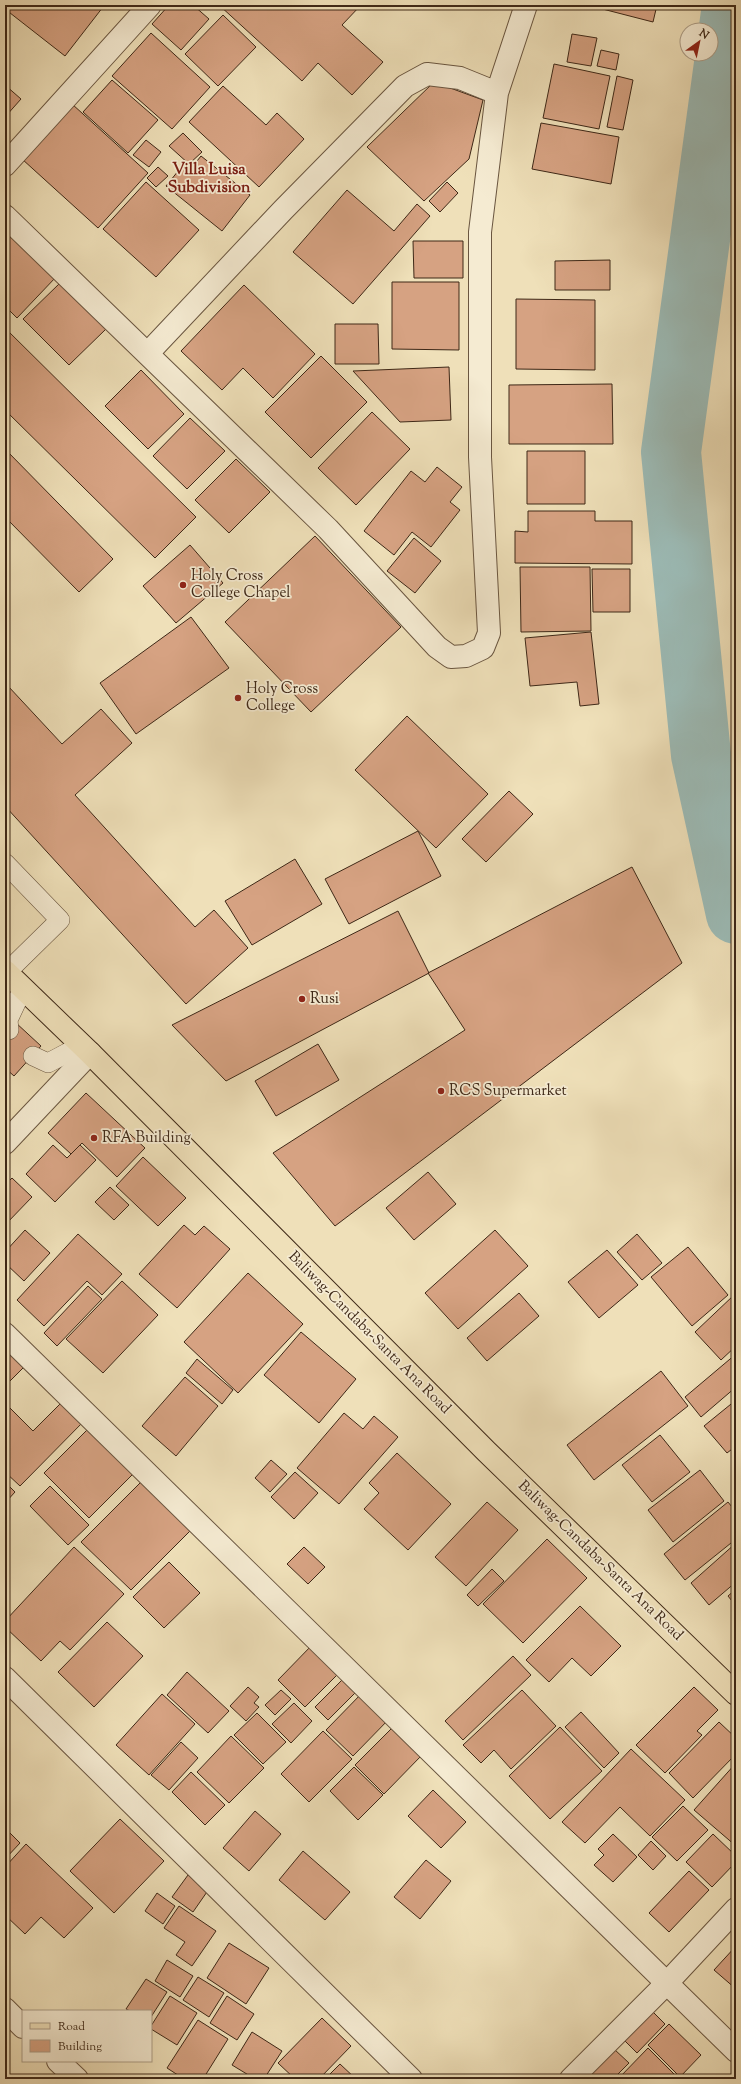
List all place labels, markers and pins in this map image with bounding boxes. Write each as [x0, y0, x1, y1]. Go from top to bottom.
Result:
place label: Holy Cross College Chapel [191, 566, 291, 604]
marker: Holy Cross College Chapel [178, 580, 188, 590]
place label: Holy Cross College [246, 679, 318, 717]
marker: Holy Cross College [233, 693, 243, 703]
place label: Rusi [310, 989, 339, 1010]
marker: Rusi [297, 994, 307, 1004]
place label: RCS Supermarket [449, 1081, 567, 1102]
marker: RCS Supermarket [436, 1086, 446, 1096]
place label: RFA Building [102, 1128, 191, 1149]
marker: RFA Building [89, 1133, 99, 1143]

